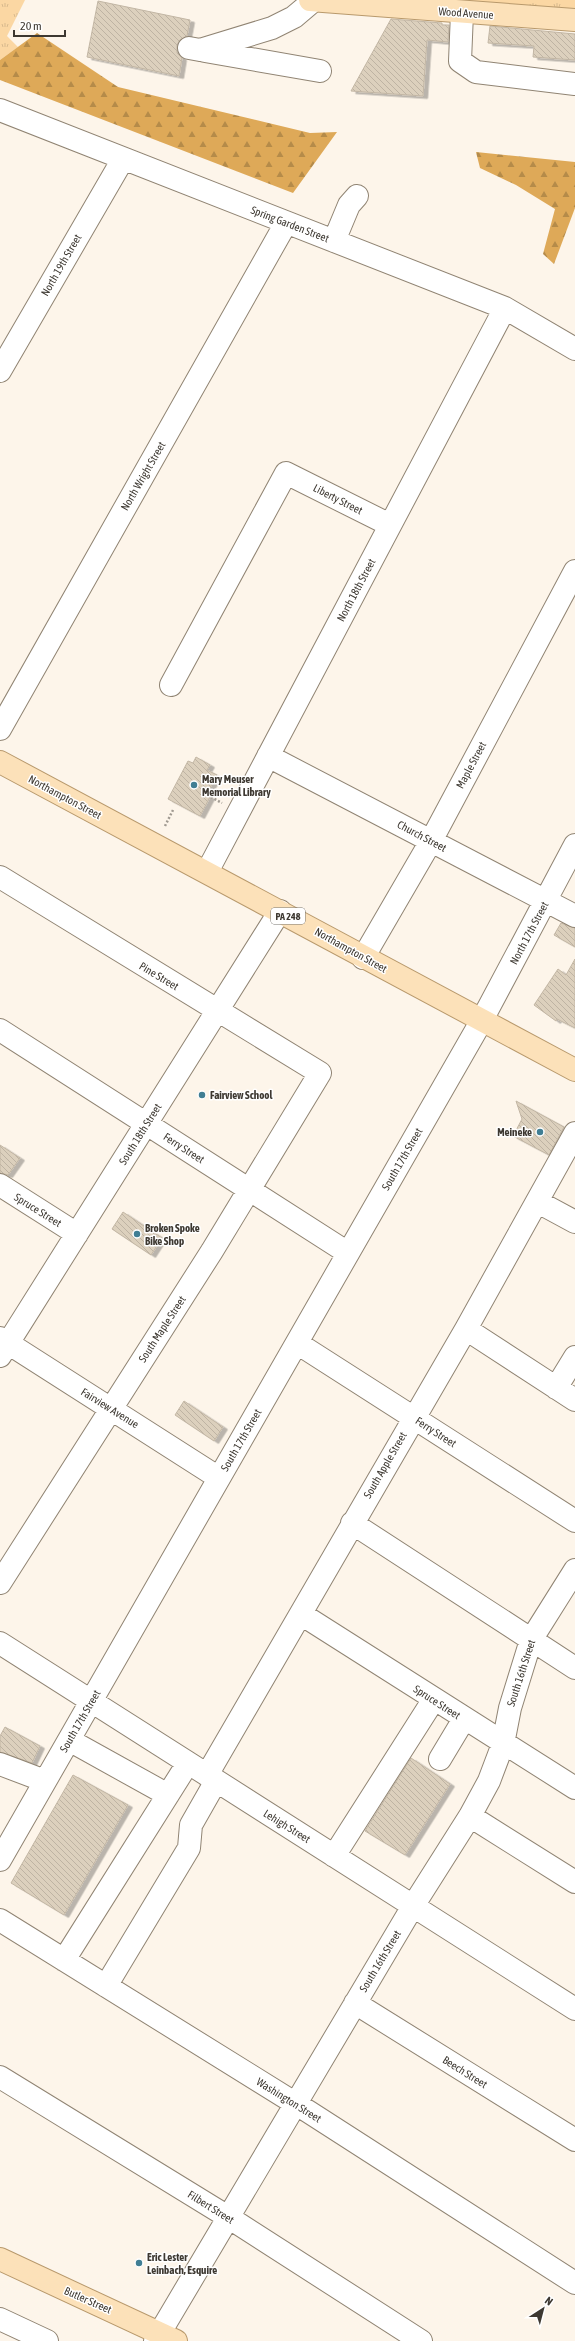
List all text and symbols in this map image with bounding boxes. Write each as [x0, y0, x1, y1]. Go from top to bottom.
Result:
street label: Wood Avenue [438, 5, 494, 21]
scale bar [14, 12, 65, 38]
text: 20 m [20, 19, 42, 33]
street label: Spring Garden Street [249, 204, 331, 244]
street label: North 19th Street [38, 232, 84, 298]
street label: North Wright Street [118, 439, 168, 513]
street label: Liberty Street [311, 482, 365, 516]
street label: North 18th Street [334, 557, 378, 623]
street label: Maple Street [454, 740, 488, 790]
street label: Northampton Street [27, 773, 103, 821]
place label: Mary Meuser Memorial Library [202, 773, 271, 798]
marker: Mary Meuser Memorial Library [189, 780, 199, 790]
street label: Church Street [395, 818, 449, 854]
street label: North 17th Street [507, 900, 551, 966]
road number: PA 248 [271, 908, 305, 924]
street label: Northampton Street [313, 925, 389, 975]
street label: Pine Street [137, 960, 181, 992]
place label: Fairview School [210, 1089, 273, 1101]
marker: Fairview School [197, 1090, 207, 1100]
street label: South 18th Street [116, 1101, 164, 1167]
street label: South 17th Street [379, 1126, 425, 1192]
place label: Meineke [497, 1126, 532, 1138]
marker: Meineke [535, 1127, 545, 1137]
street label: Ferry Street [161, 1130, 207, 1166]
street label: Spruce Street [12, 1191, 64, 1229]
place label: Broken Spoke Bike Shop [145, 1222, 200, 1247]
marker: Broken Spoke Bike Shop [132, 1229, 142, 1239]
street label: South Maple Street [136, 1294, 188, 1364]
street label: Fairview Avenue [79, 1386, 141, 1430]
street label: South 17th Street [218, 1407, 264, 1473]
street label: Ferry Street [413, 1414, 459, 1450]
street label: South Apple Street [361, 1430, 409, 1500]
street label: South 16th Street [505, 1638, 537, 1708]
street label: Spruce Street [411, 1683, 463, 1721]
street label: South 17th Street [57, 1688, 103, 1754]
street label: Lehigh Street [261, 1807, 313, 1845]
street label: South 16th Street [357, 1928, 403, 1994]
street label: Beech Street [441, 2054, 489, 2090]
street label: Washington Street [255, 2075, 323, 2125]
street label: Filbert Street [186, 2188, 236, 2226]
place label: Eric Lester Leinbach, Esquire [147, 2251, 217, 2276]
marker: Eric Lester Leinbach, Esquire [134, 2258, 144, 2268]
street label: Butler Street [63, 2284, 113, 2316]
north arrow [523, 2289, 563, 2329]
text: N [543, 2294, 555, 2308]

